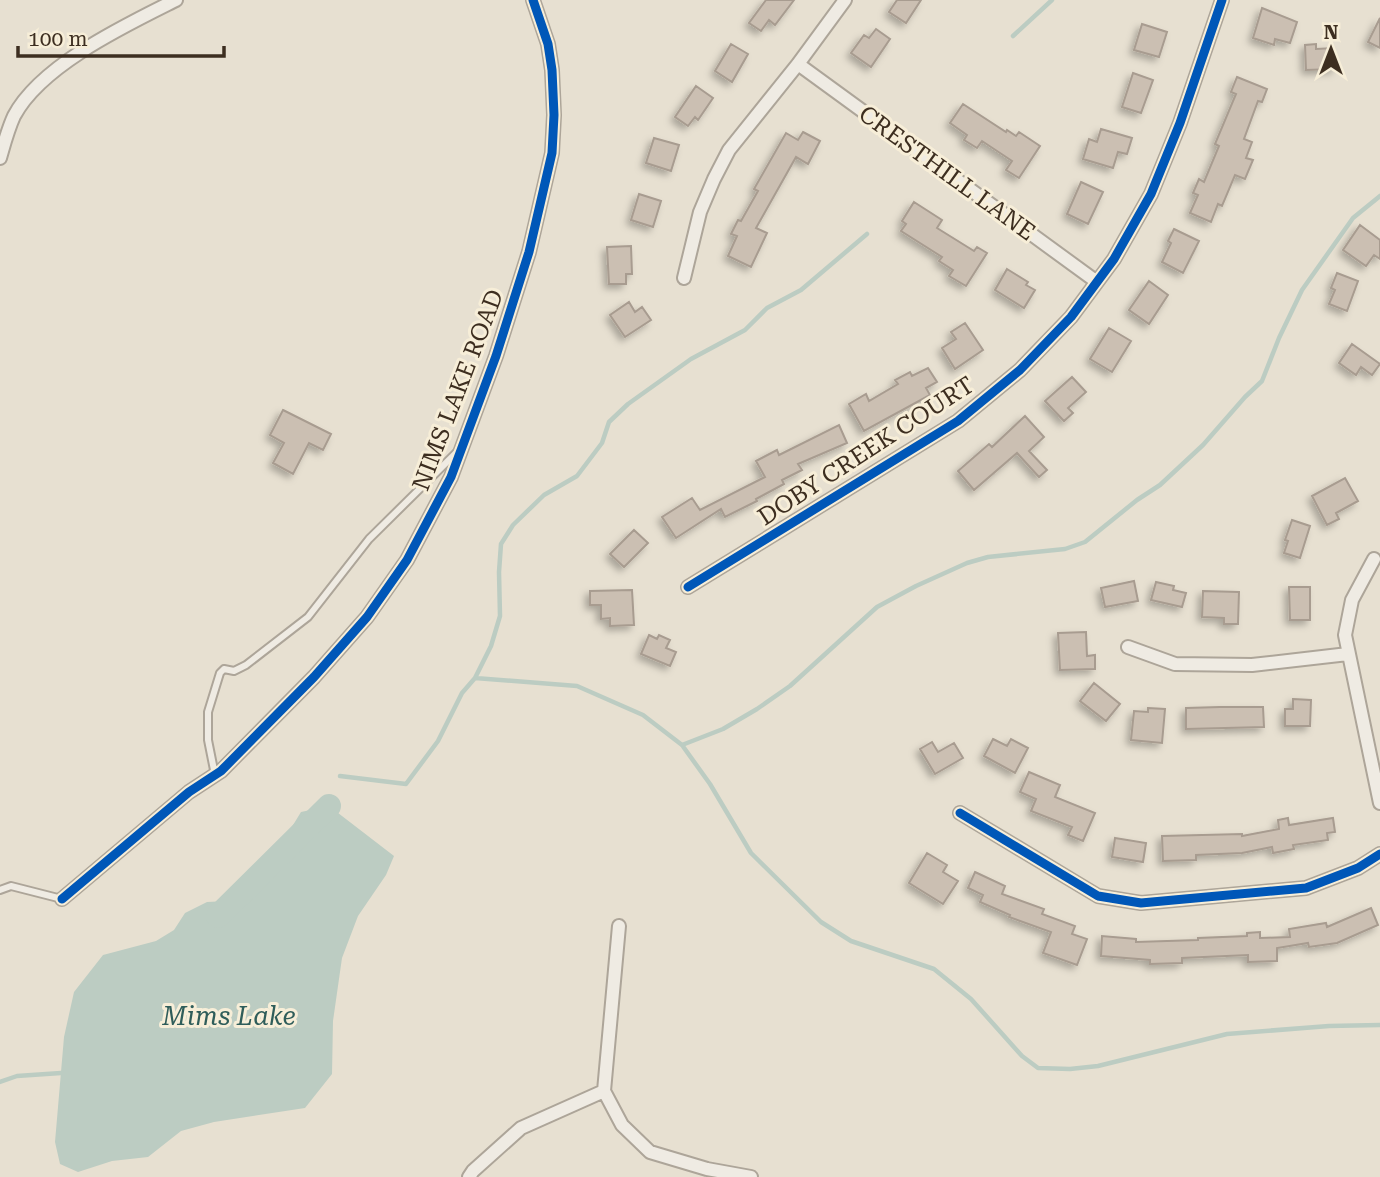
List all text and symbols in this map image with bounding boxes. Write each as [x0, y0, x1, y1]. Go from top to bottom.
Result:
scale bar [18, 14, 224, 58]
north arrow [1296, 14, 1366, 84]
text: N [1324, 21, 1339, 44]
text: 100 m [28, 27, 88, 51]
street label: CRESTHILL LANE [853, 100, 1041, 246]
street label: NIMS LAKE ROAD [407, 285, 509, 495]
street label: DOBY CREEK COURT [753, 371, 979, 531]
water label: Mims Lake [161, 1001, 296, 1031]

